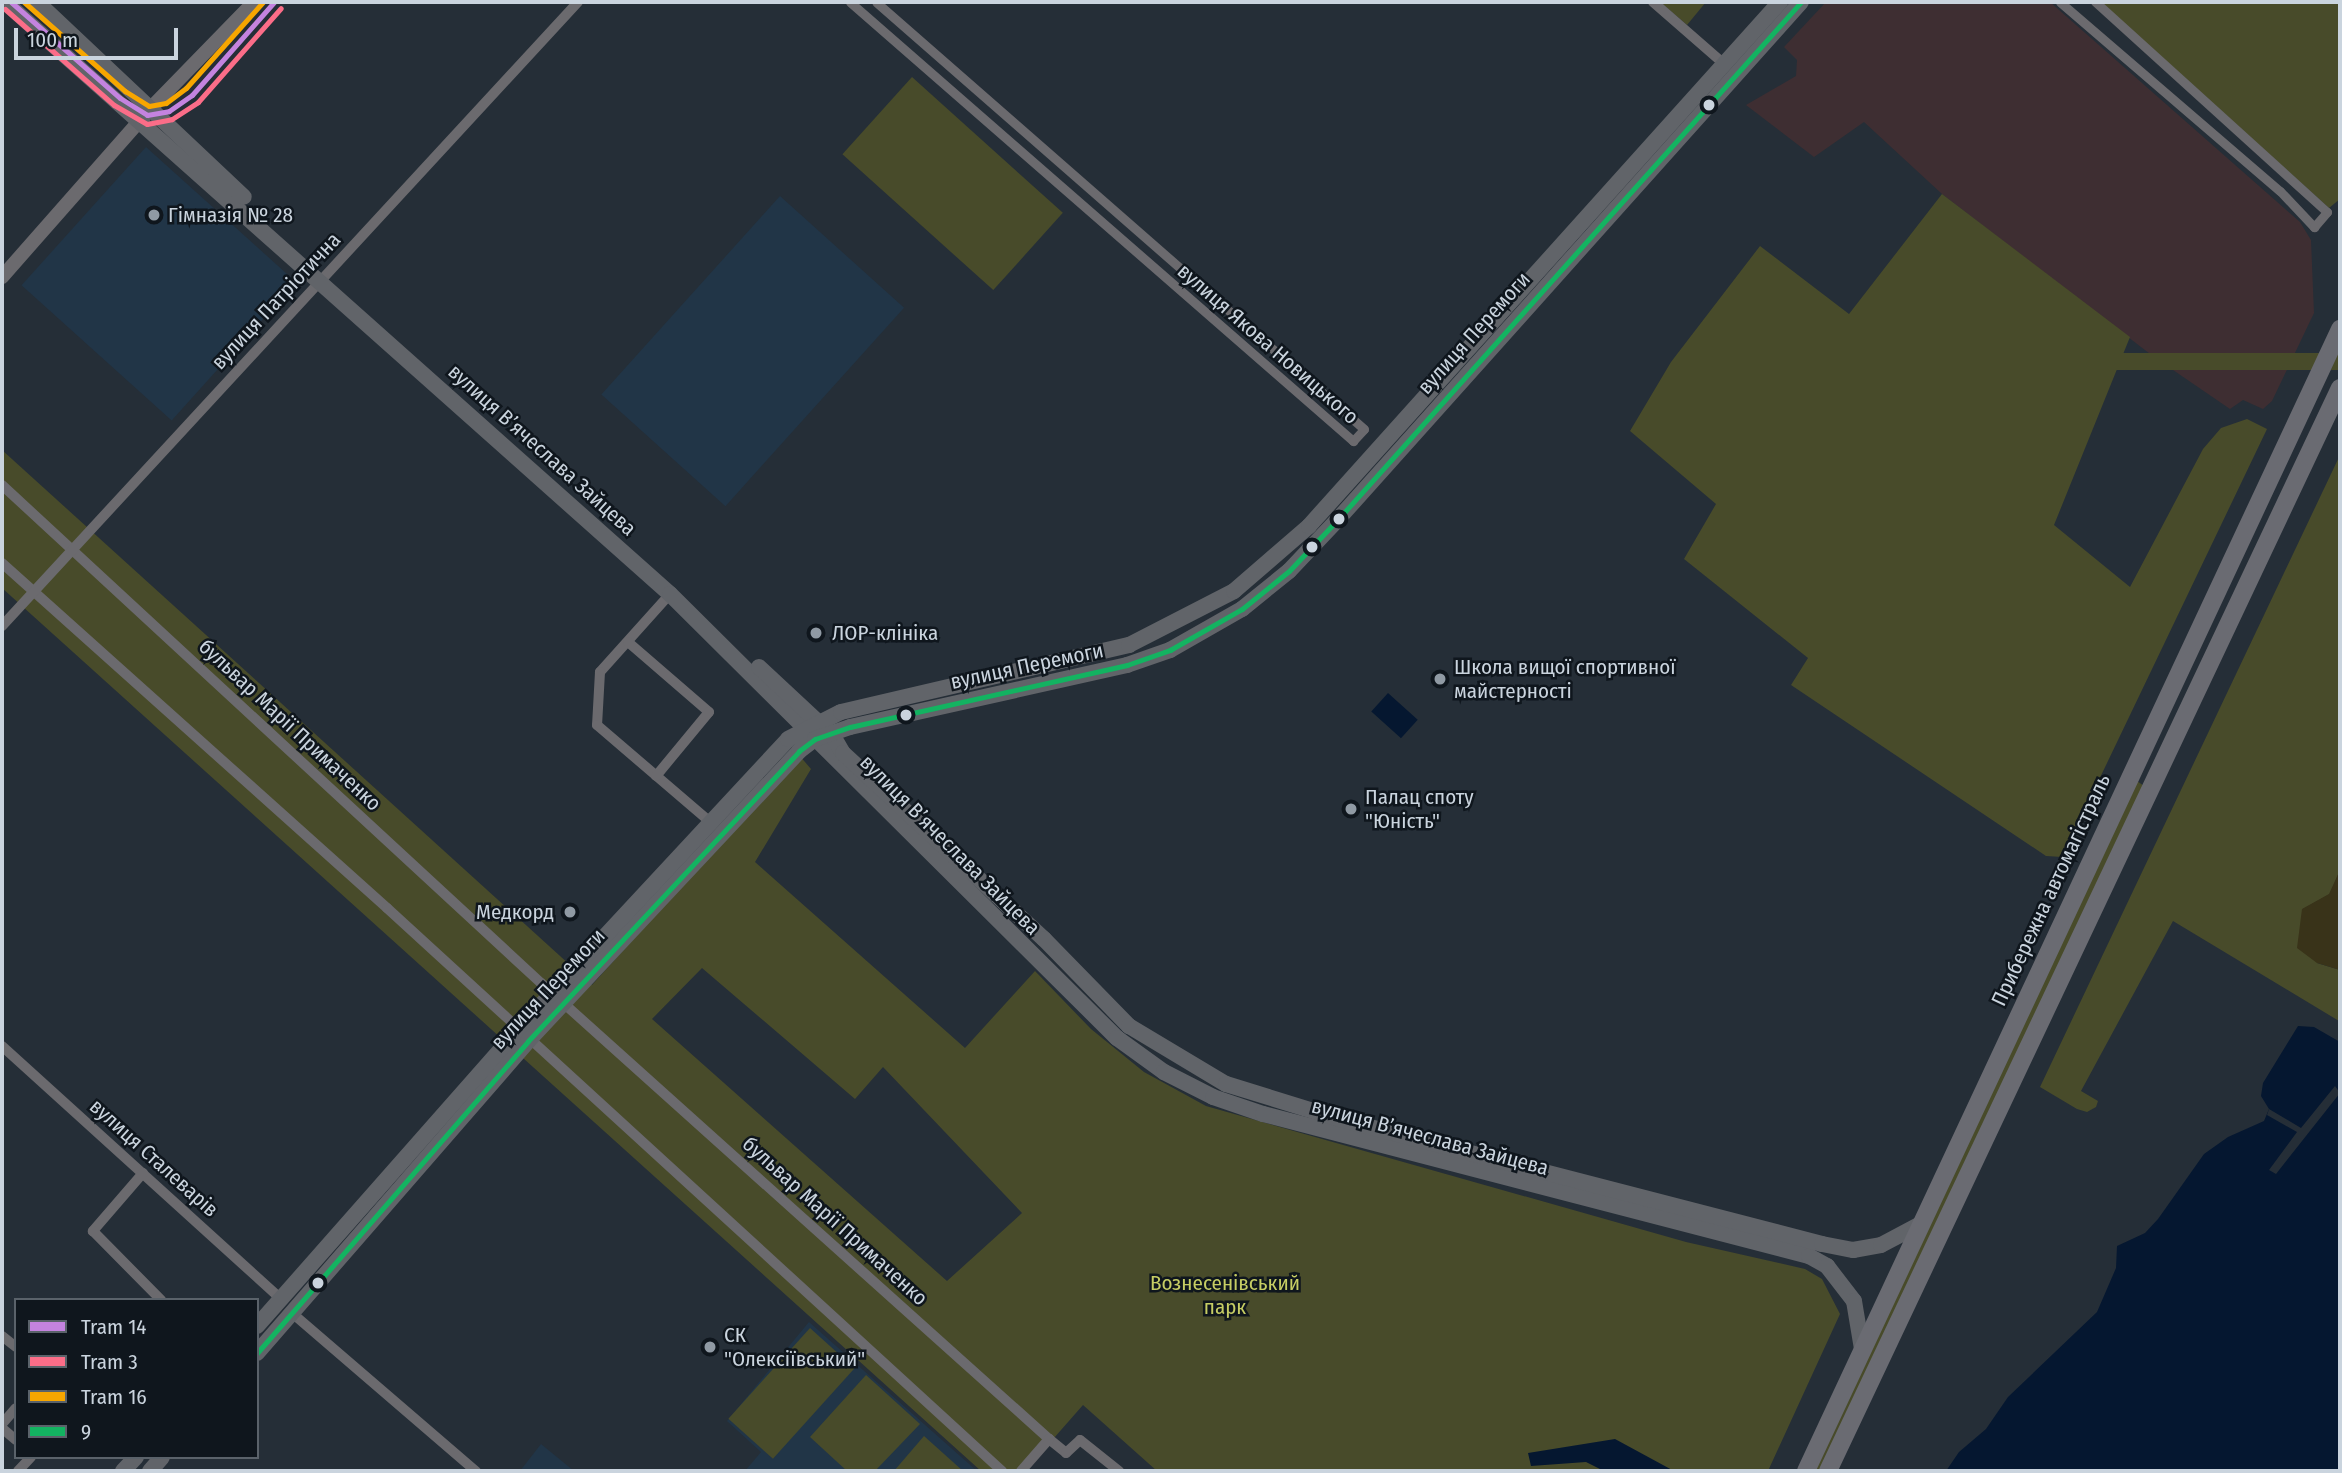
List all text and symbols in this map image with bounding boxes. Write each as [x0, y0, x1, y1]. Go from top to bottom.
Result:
scale bar [18, 14, 182, 58]
text: 100 m [27, 27, 78, 53]
unlabelled marker [1702, 98, 1716, 112]
place label: Гімназія № 28 [168, 202, 293, 228]
marker: Гімназія № 28 [146, 207, 162, 223]
street label: вулиця Патріотична [206, 227, 346, 375]
street label: вулиця Якова Новицького [1172, 259, 1364, 429]
street label: вулиця Перемоги [1413, 267, 1535, 399]
street label: вулиця Вʼячеслава Зайцева [443, 359, 641, 541]
unlabelled marker [1332, 512, 1346, 526]
unlabelled marker [1305, 540, 1319, 554]
place label: ЛОР-клініка [832, 620, 938, 646]
marker: ЛОР-клініка [806, 623, 826, 643]
street label: бульвар Марії Примаченко [194, 634, 386, 816]
street label: вулиця Перемоги [948, 637, 1106, 695]
place label: Школа вищої спортивної майстерності [1454, 654, 1676, 704]
marker: Школа вищої спортивної майстерності [1432, 671, 1448, 687]
unlabelled marker [899, 708, 913, 722]
street label: вулиця Вʼячеслава Зайцева [855, 750, 1045, 940]
street label: Прибережна автомагістраль [1986, 770, 2116, 1010]
place label: Палац споту "Юність" [1365, 784, 1474, 834]
marker: Палац споту "Юність" [1343, 801, 1359, 817]
place label: Медкорд [476, 899, 554, 925]
marker: Медкорд [560, 902, 580, 922]
street label: вулиця Перемоги [486, 923, 610, 1055]
street label: вулиця Вʼячеслава Зайцева [1309, 1093, 1551, 1181]
street label: вулиця Сталеварів [84, 1094, 224, 1222]
street label: бульвар Марії Примаченко [737, 1131, 933, 1311]
park label: Вознесенівський парк [1150, 1270, 1300, 1320]
unlabelled marker [311, 1276, 325, 1290]
legend [14, 1298, 259, 1459]
text: Tram 14 [81, 1314, 147, 1340]
place label: СК "Олексіївський" [724, 1322, 865, 1372]
marker: СК "Олексіївський" [702, 1339, 718, 1355]
text: Tram 3 [81, 1349, 138, 1375]
text: Tram 16 [81, 1384, 147, 1410]
text: 9 [81, 1419, 91, 1445]

